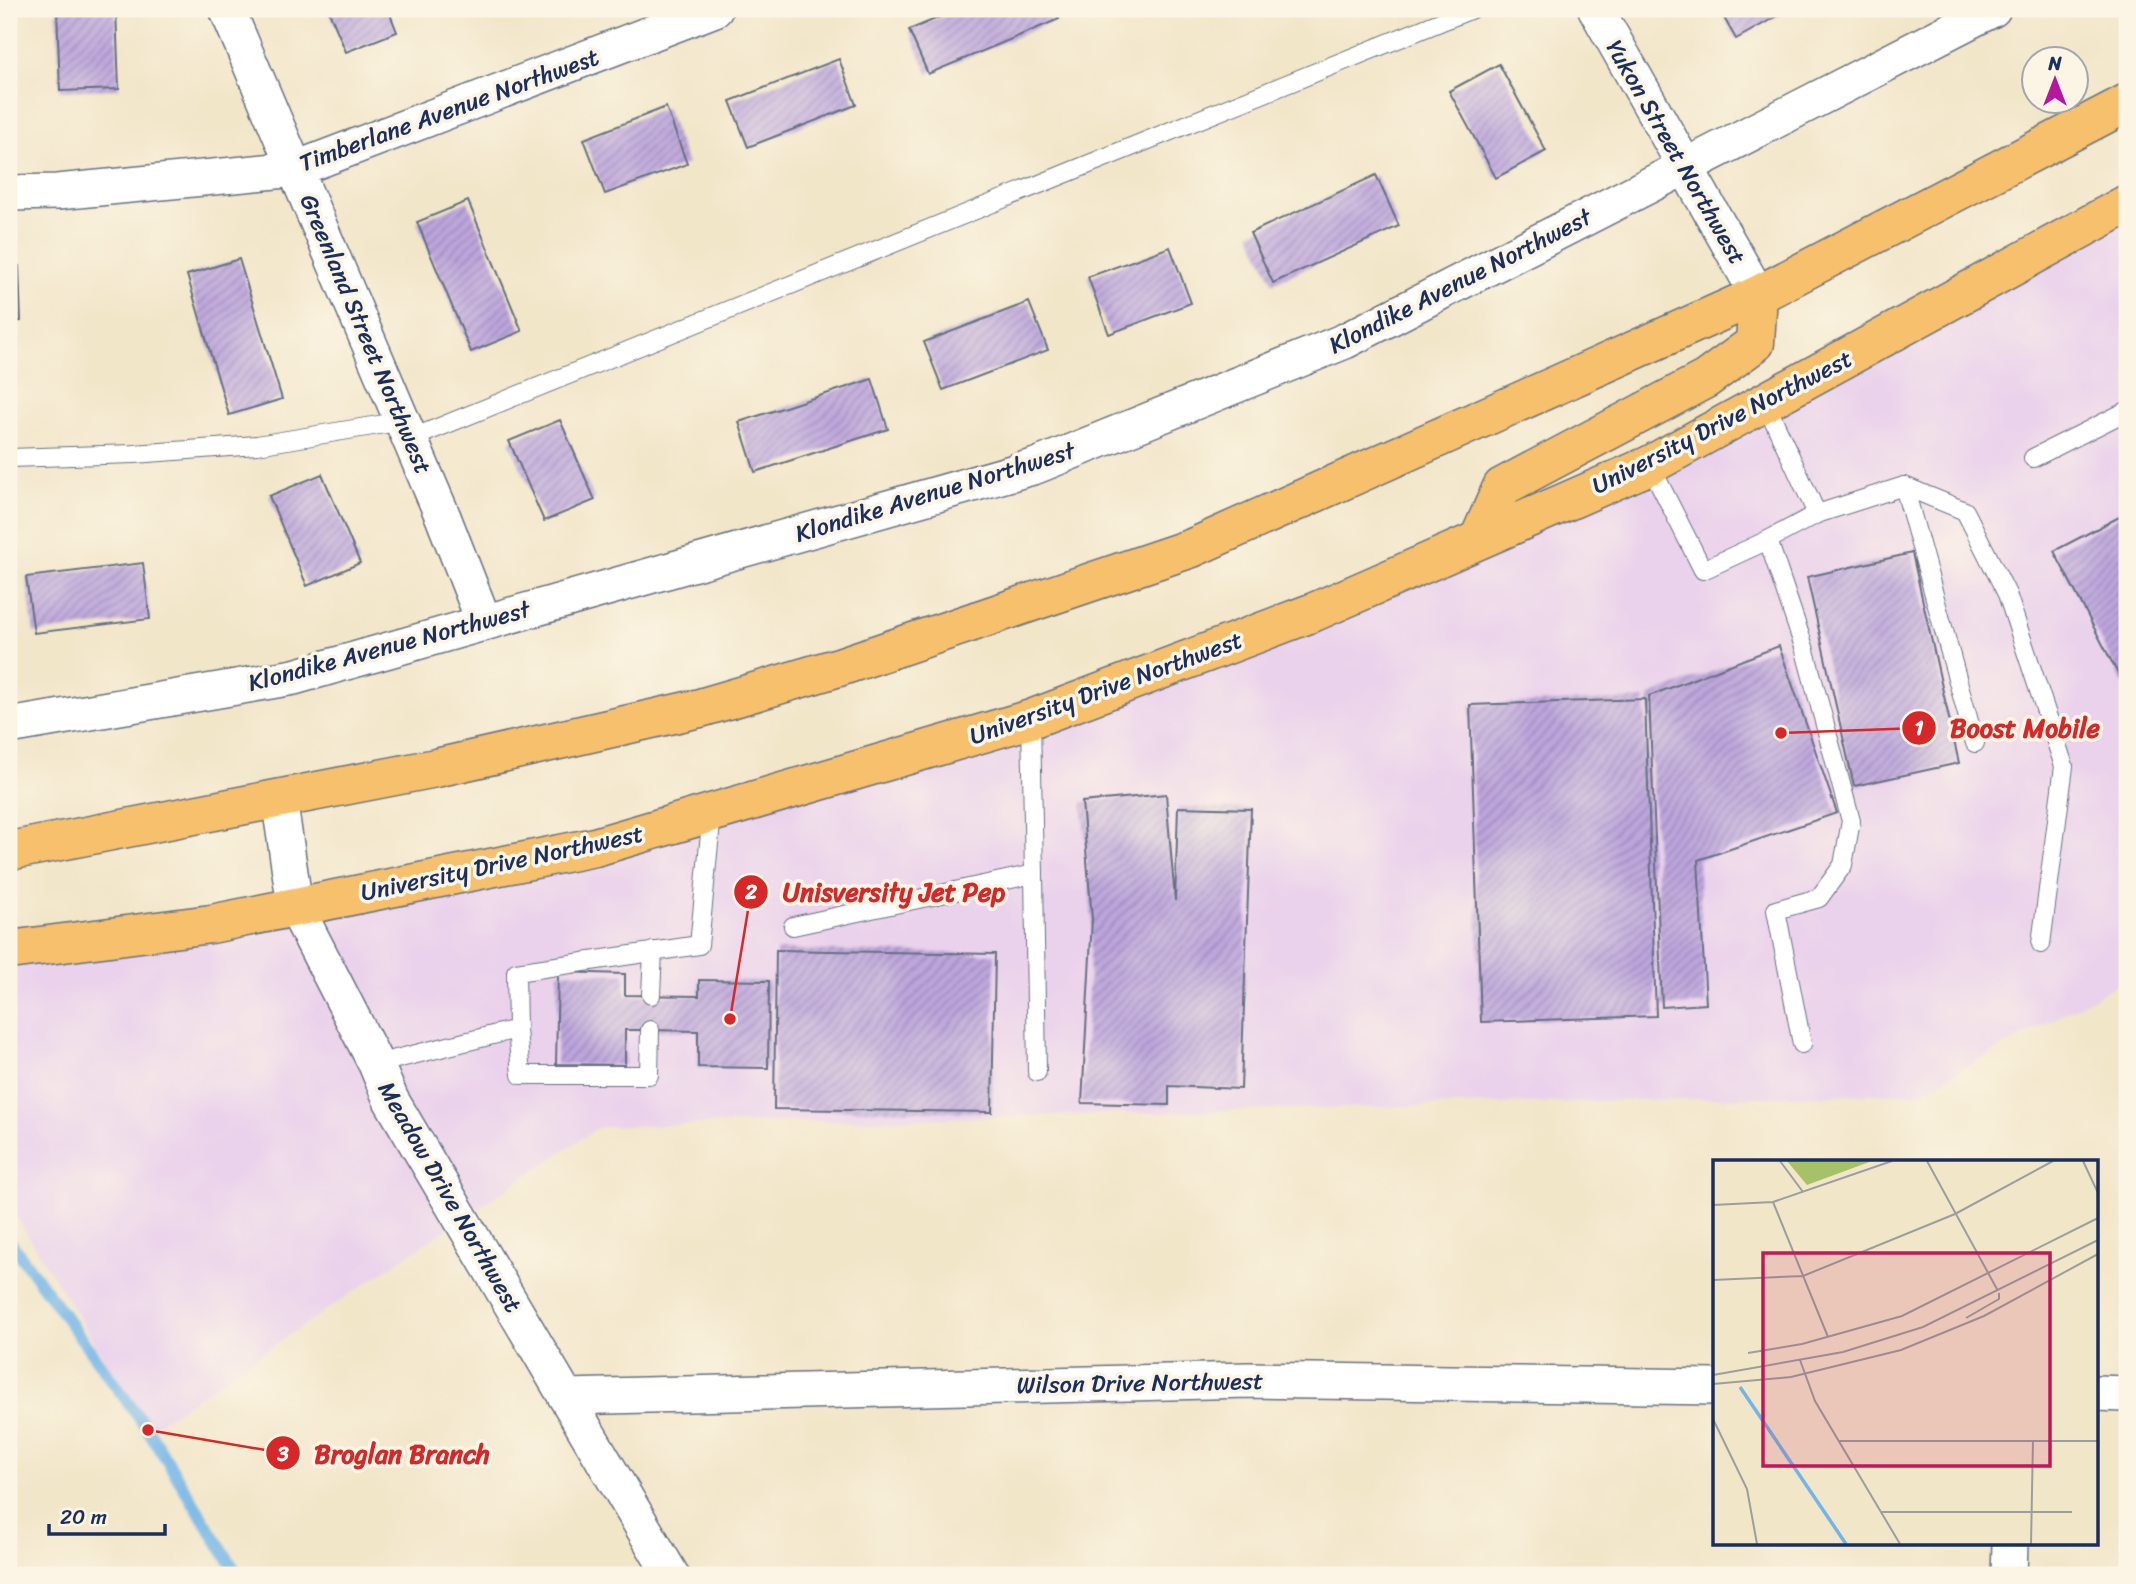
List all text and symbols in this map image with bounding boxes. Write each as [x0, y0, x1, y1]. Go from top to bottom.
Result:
street label: Yukon Street Northwest [1594, 31, 1758, 273]
street label: Timberlane Avenue Northwest [293, 36, 605, 184]
north arrow [2021, 46, 2090, 116]
text: N [2047, 47, 2062, 80]
street label: Greenland Street Northwest [288, 187, 444, 481]
street label: Klondike Avenue Northwest [1321, 196, 1600, 366]
street label: University Drive Northwest [1584, 338, 1860, 506]
street label: Klondike Avenue Northwest [790, 429, 1081, 555]
street label: Klondike Avenue Northwest [243, 588, 536, 704]
street label: University Drive Northwest [963, 619, 1249, 757]
callout: Boost Mobile [1901, 704, 2113, 751]
text: Boost Mobile [1950, 705, 2101, 751]
text: 1 [1914, 709, 1924, 747]
street label: University Drive Northwest [357, 813, 647, 913]
callout: Unisversity Jet Pep [734, 868, 1019, 915]
text: Unisversity Jet Pep [783, 869, 1005, 915]
text: 2 [744, 873, 757, 911]
street label: Meadow Drive Northwest [366, 1073, 534, 1321]
inset map [1713, 1160, 2098, 1546]
street label: Wilson Drive Northwest [1016, 1360, 1264, 1406]
callout: Broglan Branch [266, 1430, 504, 1477]
text: Broglan Branch [314, 1431, 490, 1477]
text: 3 [276, 1435, 289, 1473]
scale bar [49, 1493, 164, 1537]
text: 20 m [60, 1498, 107, 1536]

